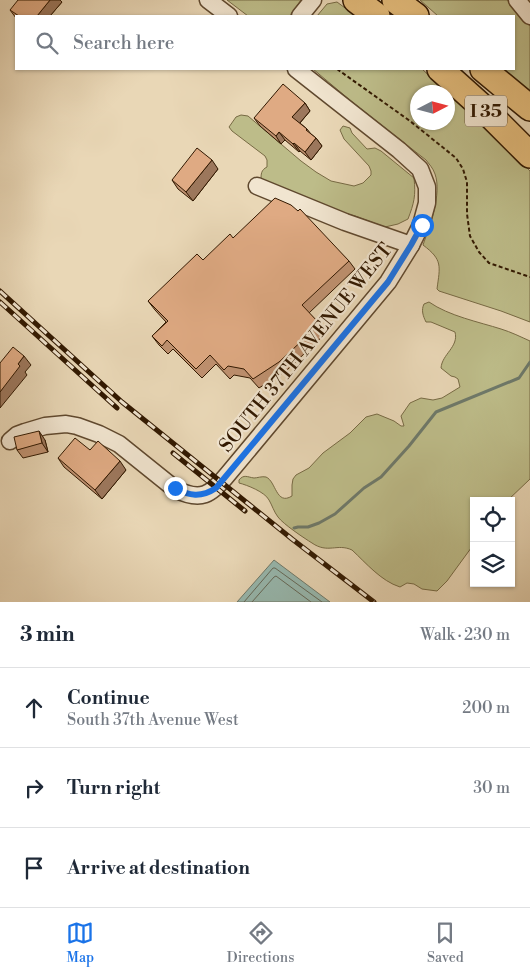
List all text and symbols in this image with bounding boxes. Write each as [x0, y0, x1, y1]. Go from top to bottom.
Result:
search box [15, 15, 515, 70]
icon: search [33, 29, 61, 57]
text: Search here [73, 31, 174, 55]
north arrow [410, 85, 455, 130]
road number: I 35 [465, 95, 507, 126]
route start [411, 214, 434, 237]
street label: SOUTH 37TH AVENUE WEST [214, 238, 398, 457]
route end [164, 477, 187, 500]
map controls [470, 497, 515, 587]
button: locate [470, 497, 515, 542]
button: layers [470, 542, 515, 587]
text: 3 min [20, 622, 75, 648]
text: Walk · 230 m [420, 625, 510, 645]
text: Continue [67, 686, 150, 710]
icon: ahead [20, 694, 48, 722]
text: 200 m [462, 698, 510, 718]
text: South 37th Avenue West [67, 710, 239, 730]
icon: right [20, 774, 48, 802]
text: Turn right [67, 776, 160, 800]
text: 30 m [473, 778, 510, 798]
icon: arrive [20, 854, 48, 882]
text: Arrive at destination [67, 856, 250, 880]
tab: Map [66, 919, 94, 967]
tab: Directions [227, 919, 294, 967]
tab: Saved [427, 919, 464, 967]

